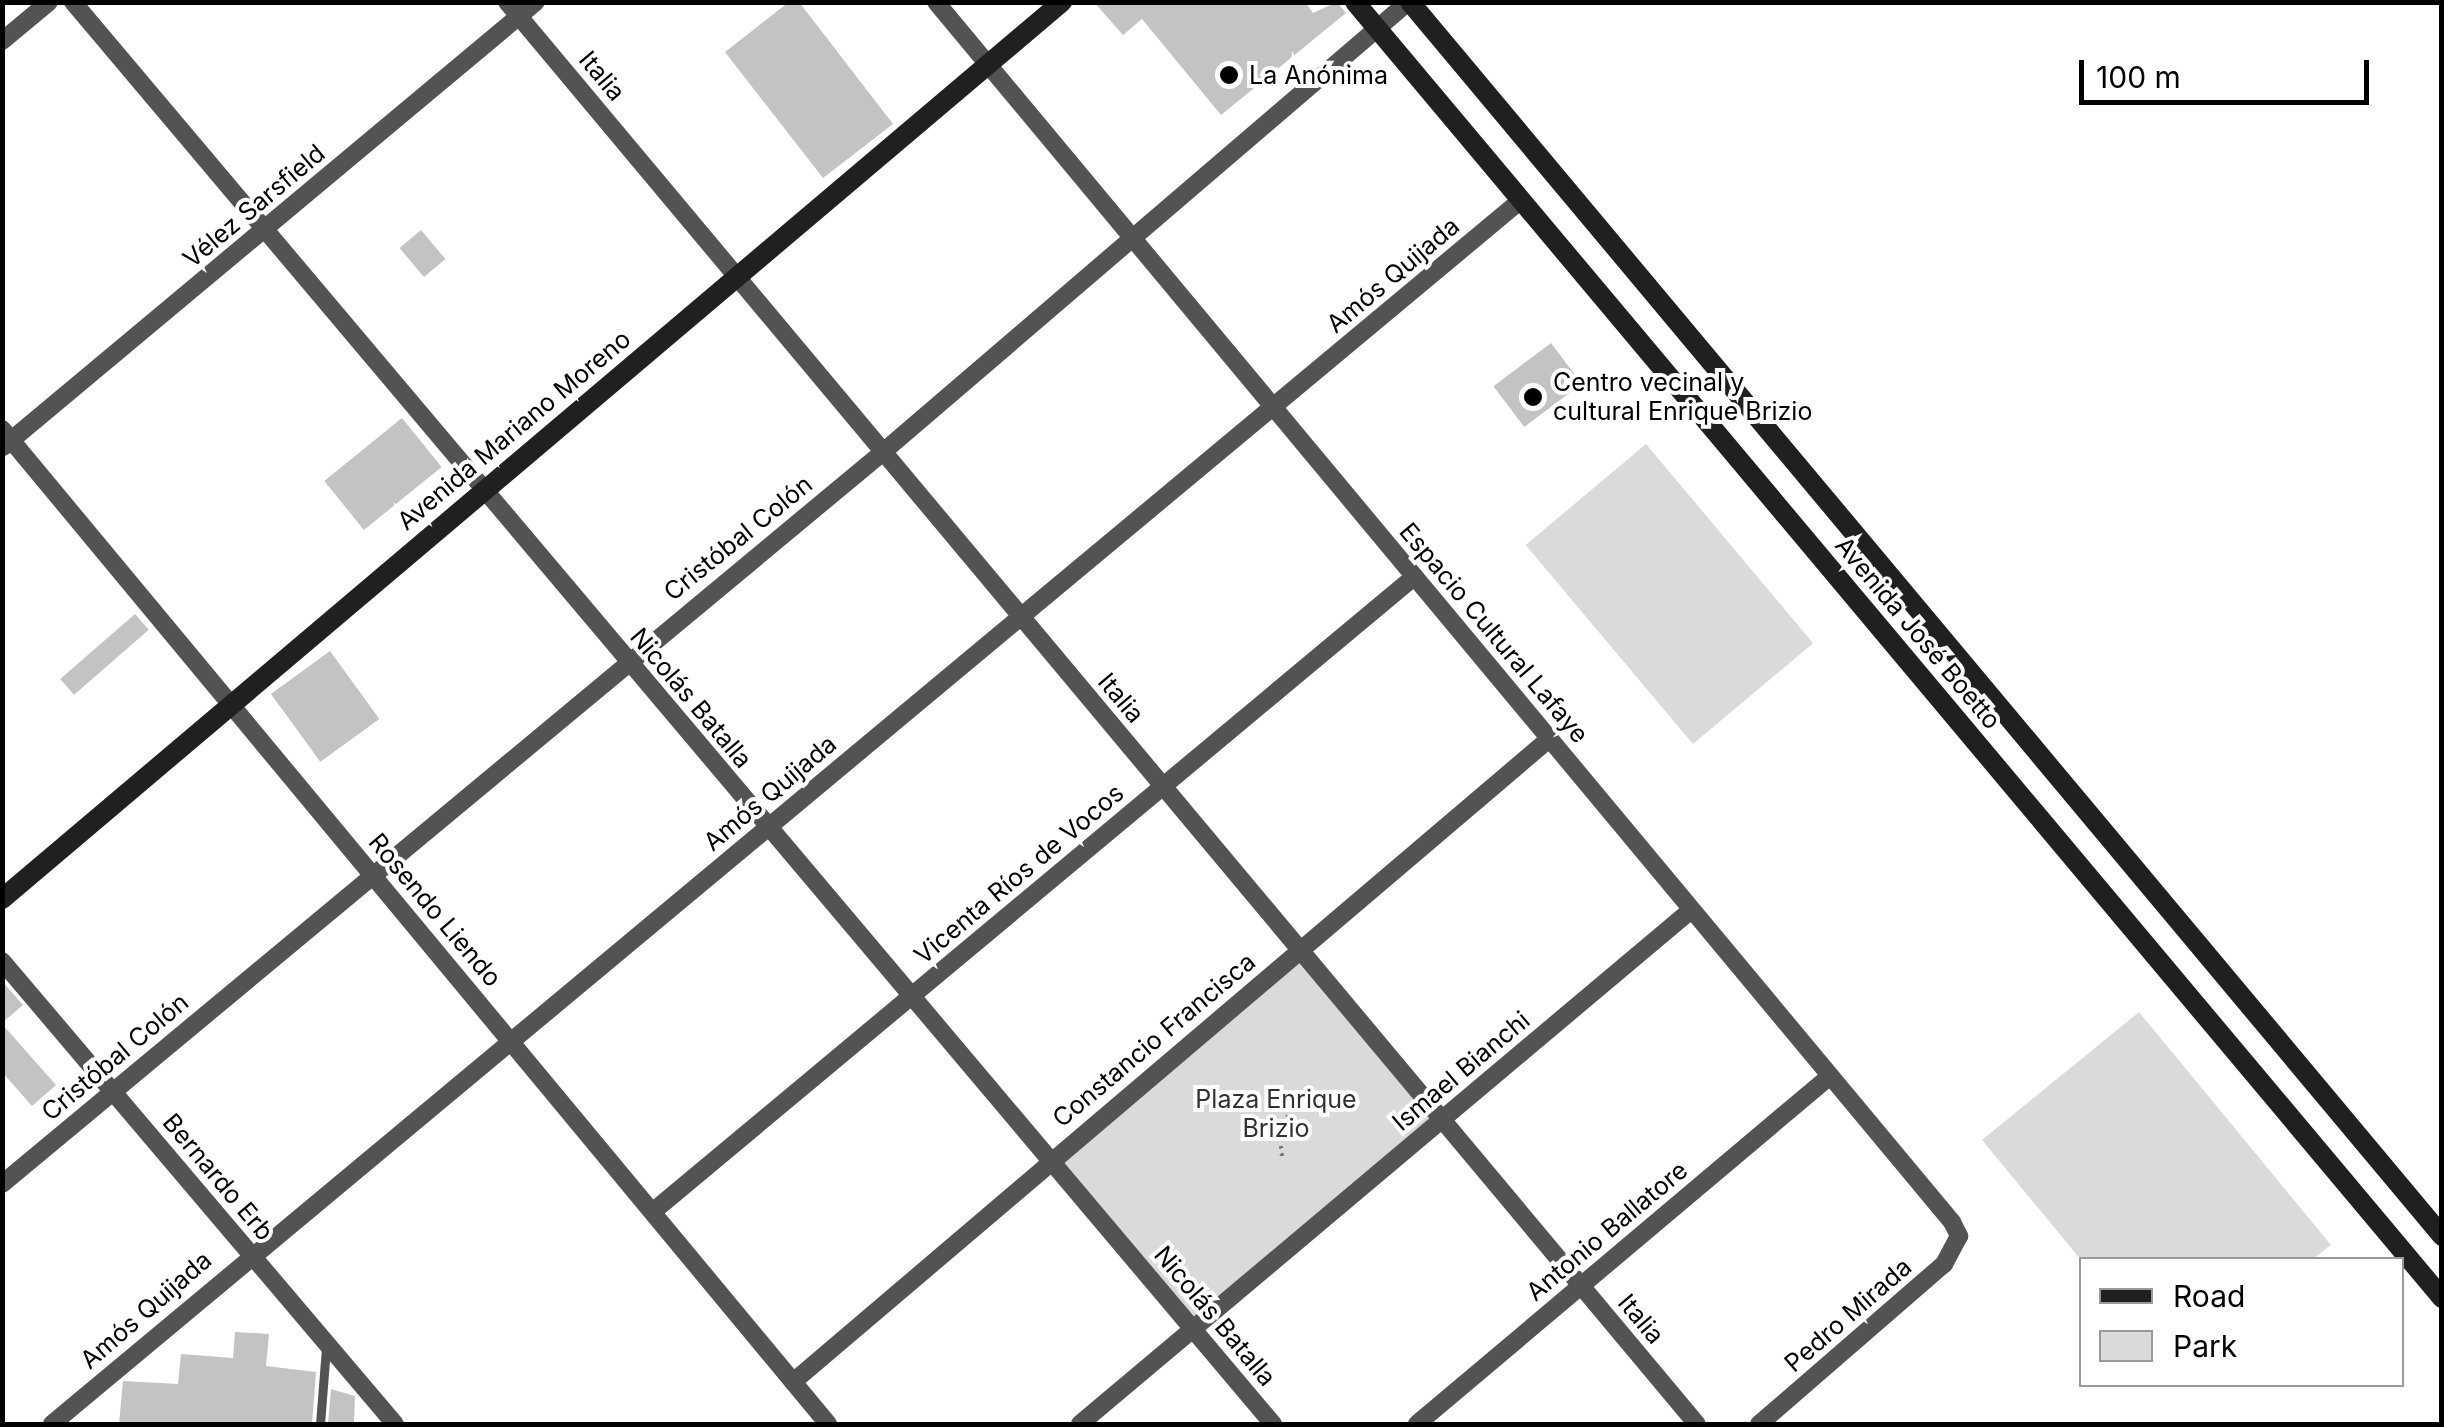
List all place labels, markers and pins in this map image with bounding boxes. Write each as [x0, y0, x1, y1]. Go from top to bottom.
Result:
place label: La Anónima [1249, 60, 1388, 90]
marker: La Anónima [1218, 64, 1240, 86]
place label: Centro vecinal y cultural Enrique Brizio [1553, 368, 1812, 427]
marker: Centro vecinal y cultural Enrique Brizio [1522, 386, 1544, 408]

